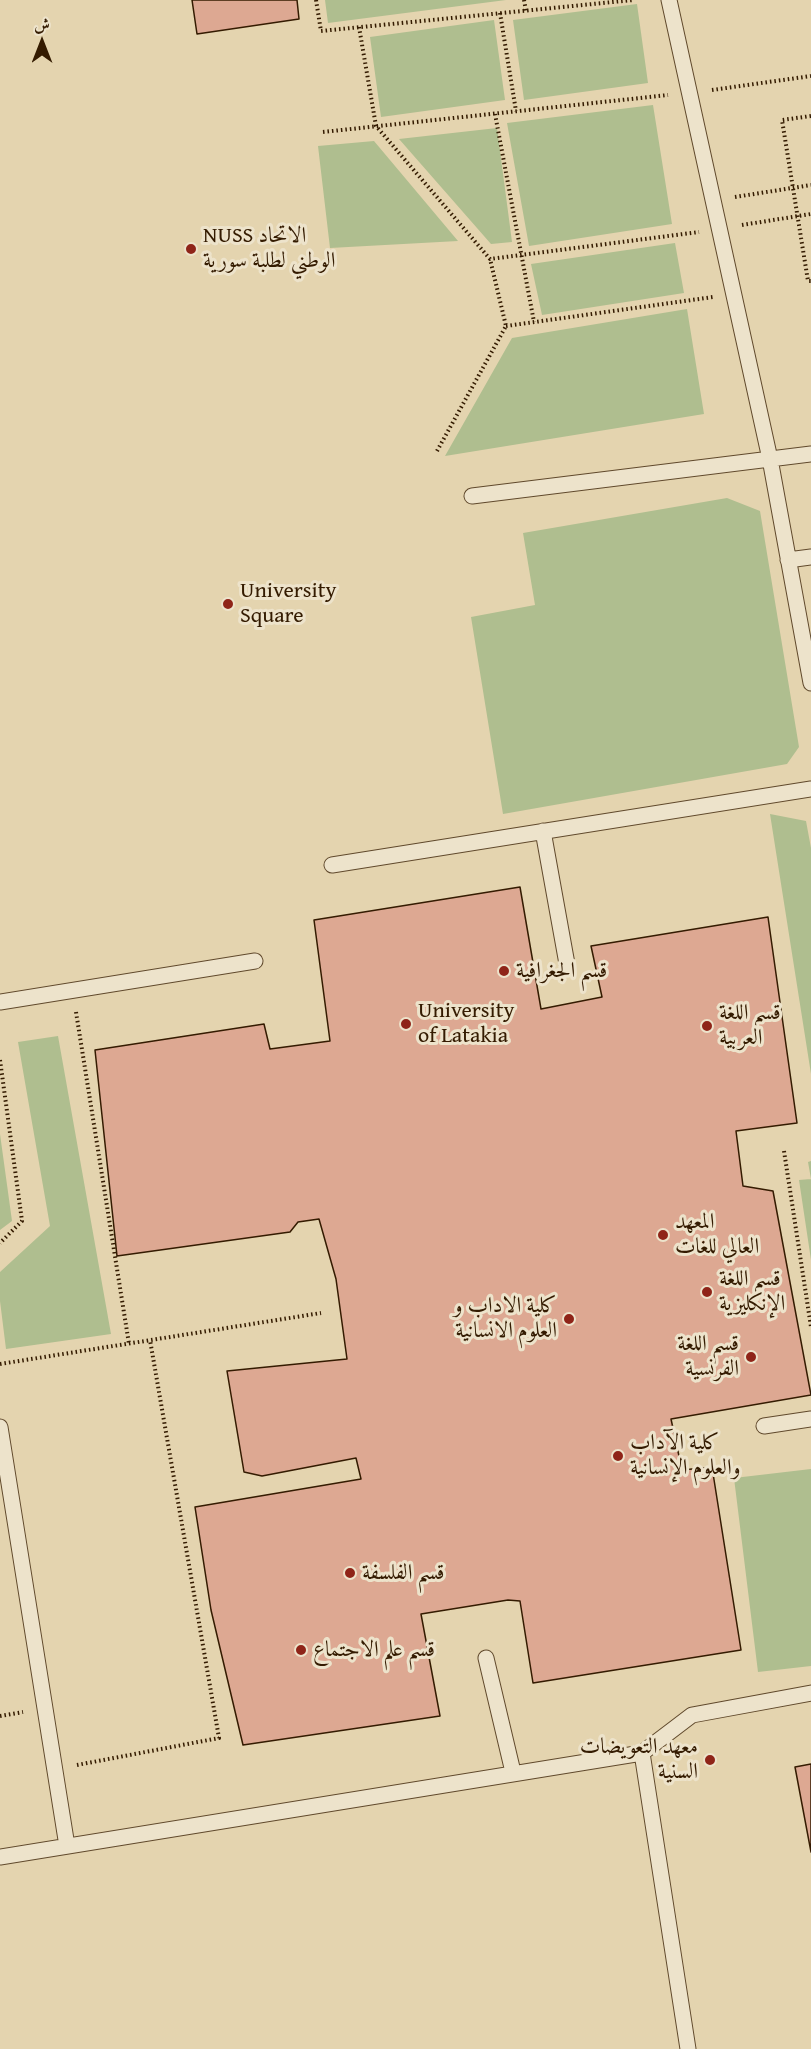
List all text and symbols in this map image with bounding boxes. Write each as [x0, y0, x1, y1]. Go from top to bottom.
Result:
north arrow [12, 12, 72, 72]
text: ش [34, 12, 50, 36]
place label: NUSS الاتحاد الوطني لطلبة سورية [203, 223, 335, 274]
marker: NUSS الاتحاد الوطني لطلبة سورية [184, 242, 198, 256]
place label: University Square [240, 578, 336, 630]
marker: University Square [221, 597, 235, 611]
place label: قسم الجغرافية [516, 958, 607, 984]
marker: قسم الجغرافية [497, 964, 511, 978]
place label: University of Latakia [418, 998, 514, 1050]
place label: قسم اللغة العربية [719, 1000, 781, 1052]
marker: University of Latakia [399, 1017, 413, 1031]
marker: قسم اللغة العربية [700, 1019, 714, 1033]
place label: المعهد العالي للغات [675, 1209, 759, 1260]
marker: المعهد العالي للغات [656, 1228, 670, 1242]
place label: قسم اللغة الإنكليزية [719, 1266, 785, 1318]
marker: قسم اللغة الإنكليزية [700, 1285, 714, 1299]
place label: كلية الاداب و العلوم الانسانية [454, 1293, 557, 1344]
marker: كلية الاداب و العلوم الانسانية [562, 1312, 576, 1326]
place label: قسم اللغة الفرنسية [677, 1331, 739, 1382]
marker: قسم اللغة الفرنسية [744, 1350, 758, 1364]
place label: كلية الآداب والعلوم الإنسانية [630, 1430, 741, 1482]
marker: كلية الآداب والعلوم الإنسانية [611, 1449, 625, 1463]
place label: قسم الفلسفة [362, 1560, 445, 1586]
marker: قسم الفلسفة [343, 1566, 357, 1580]
place label: قسم علم الاجتماع [313, 1637, 435, 1663]
marker: قسم علم الاجتماع [294, 1643, 308, 1657]
place label: معهد التعويضات السنية [580, 1734, 698, 1786]
marker: معهد التعويضات السنية [703, 1753, 717, 1767]

